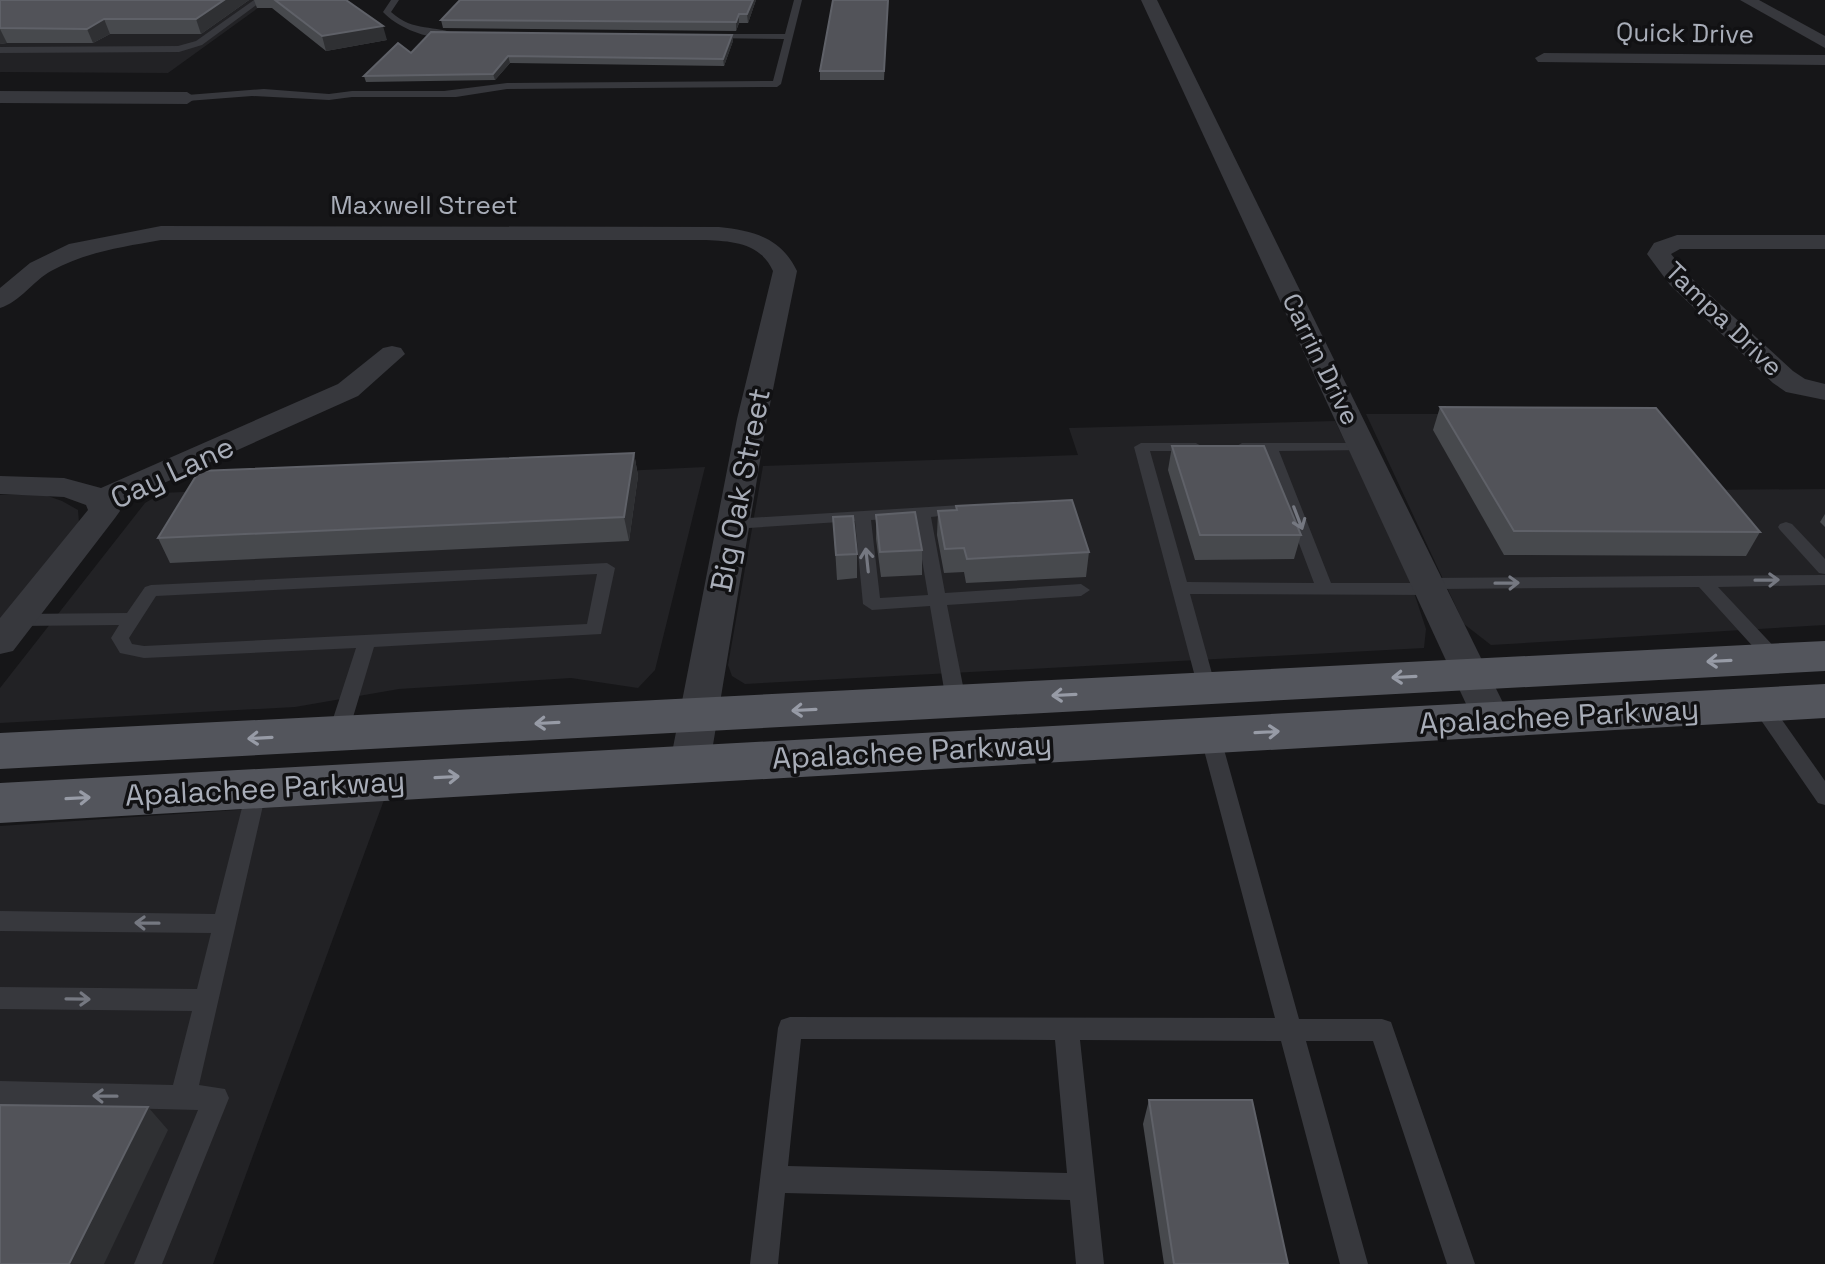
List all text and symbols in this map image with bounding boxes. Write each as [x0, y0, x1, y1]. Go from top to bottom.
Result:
street label: Quick Drive [1616, 15, 1754, 51]
street label: Maxwell Street [330, 188, 518, 222]
street label: Tampa Drive [1658, 254, 1790, 384]
street label: Carrin Drive [1274, 287, 1368, 431]
street label: Big Oak Street [701, 385, 779, 595]
street label: Cay Lane [104, 426, 240, 518]
one-way arrow [1292, 505, 1306, 529]
one-way arrow [860, 547, 875, 574]
one-way arrow [1753, 572, 1780, 588]
one-way arrow [1493, 575, 1520, 591]
one-way arrow [1706, 654, 1733, 669]
one-way arrow [1391, 669, 1418, 684]
one-way arrow [1051, 688, 1078, 703]
street label: Apalachee Parkway [1418, 689, 1700, 743]
one-way arrow [791, 703, 818, 718]
one-way arrow [534, 716, 561, 731]
street label: Apalachee Parkway [771, 724, 1053, 778]
one-way arrow [1253, 724, 1280, 739]
one-way arrow [247, 731, 274, 746]
street label: Apalachee Parkway [124, 761, 406, 815]
one-way arrow [433, 770, 460, 785]
one-way arrow [64, 790, 91, 805]
one-way arrow [134, 915, 161, 931]
one-way arrow [64, 991, 91, 1007]
one-way arrow [92, 1088, 119, 1103]

